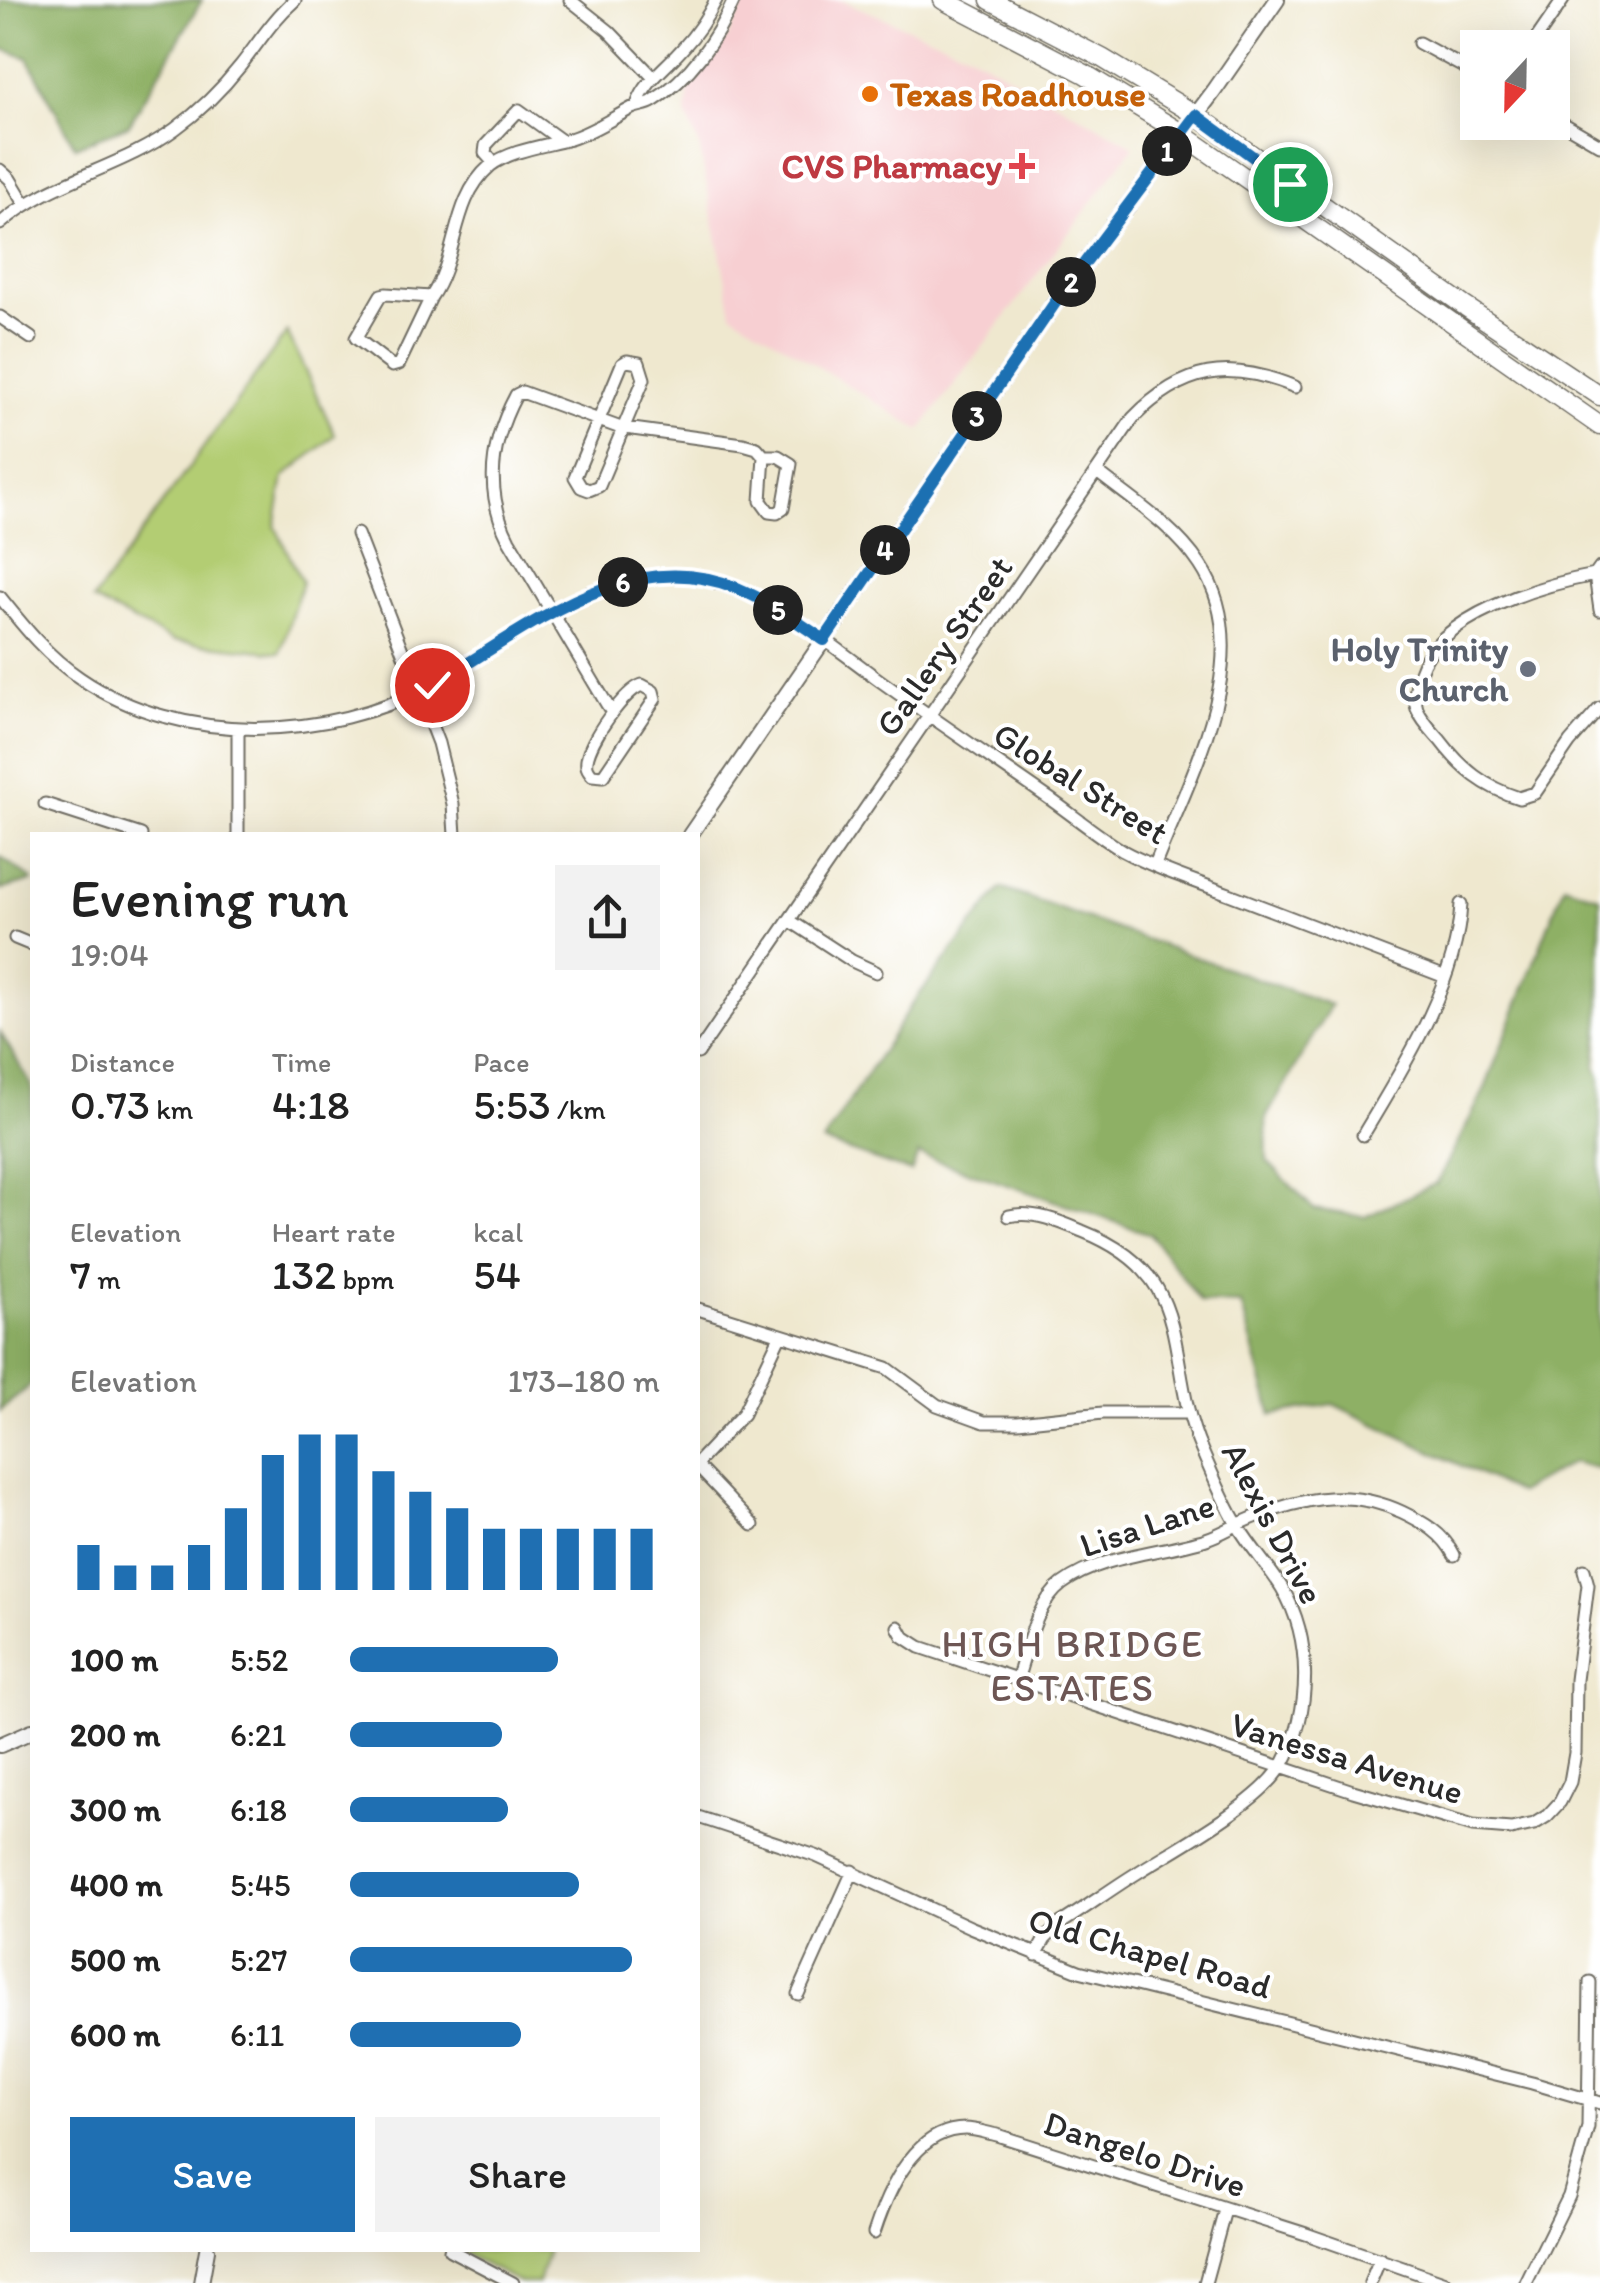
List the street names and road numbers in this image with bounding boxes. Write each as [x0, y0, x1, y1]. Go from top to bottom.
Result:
street label: Gallery Street [867, 548, 1021, 744]
street label: Global Street [986, 713, 1176, 853]
street label: Alexis Drive [1213, 1435, 1333, 1611]
street label: Lisa Lane [1075, 1484, 1219, 1566]
street label: Vanessa Avenue [1226, 1703, 1468, 1813]
street label: Old Chapel Road [1024, 1898, 1276, 2008]
street label: Dangelo Drive [1039, 2102, 1251, 2206]

